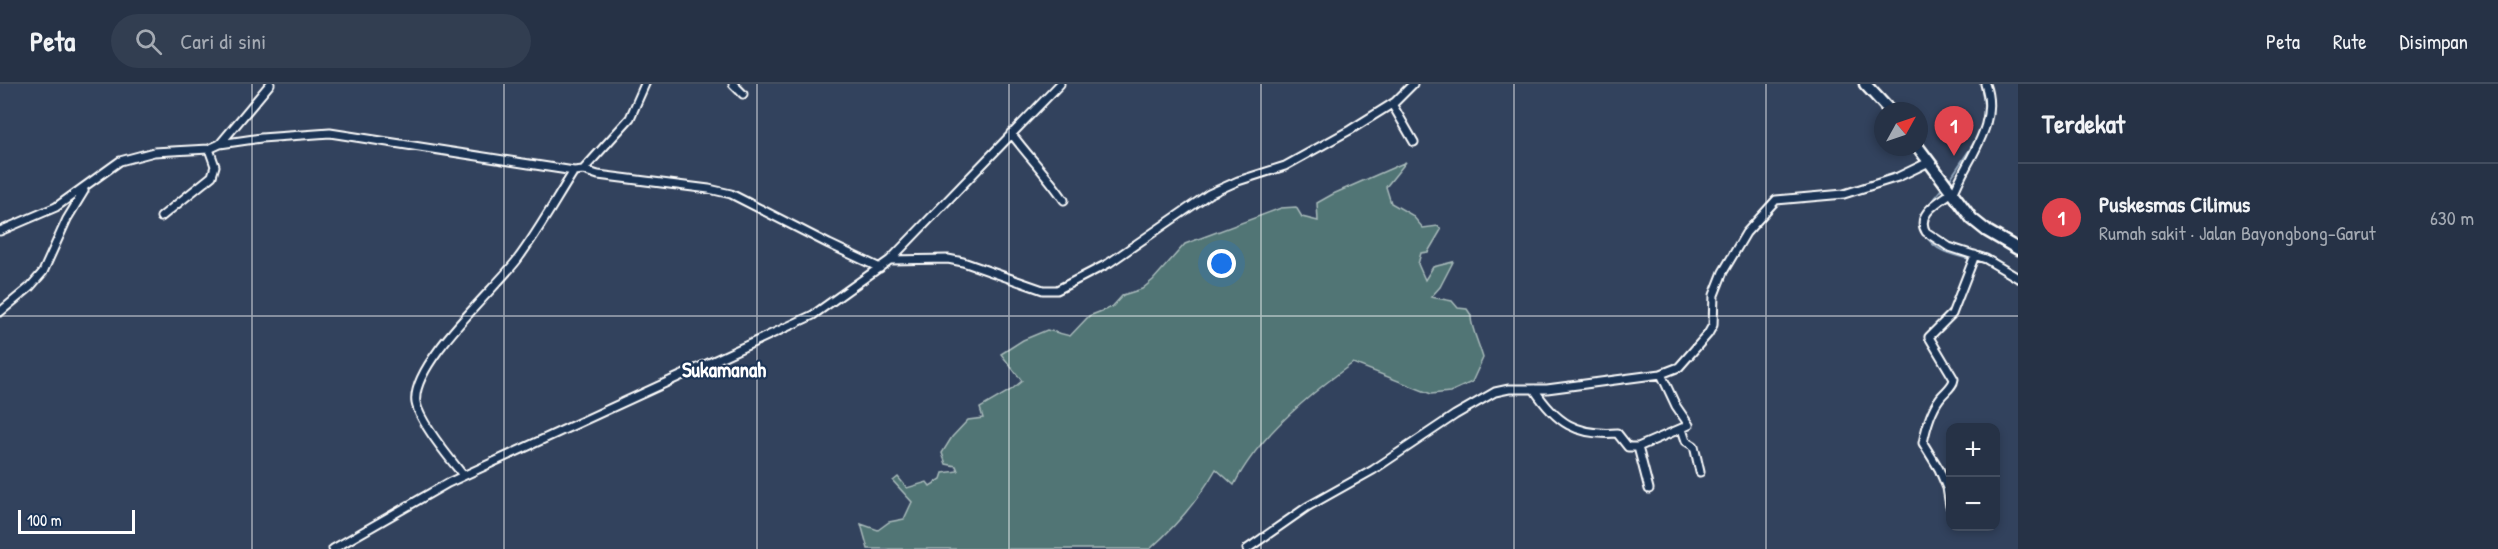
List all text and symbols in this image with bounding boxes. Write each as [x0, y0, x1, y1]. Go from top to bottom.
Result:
search box [111, 14, 531, 68]
text: Peta [30, 22, 75, 60]
icon: search [132, 25, 165, 58]
text: Cari di sini [180, 26, 266, 56]
text: Peta [2266, 27, 2300, 56]
text: Rute [2333, 27, 2367, 56]
text: Disimpan [2400, 27, 2468, 56]
north arrow [1874, 102, 1928, 156]
pin: 1 [1934, 106, 1974, 156]
text: Terdekat [2042, 106, 2125, 141]
text: Puskesmas Cilimus [2099, 189, 2250, 219]
text: 1 [2058, 204, 2065, 231]
text: 630 m [2430, 204, 2474, 231]
text: Rumah sakit · Jalan Bayongbong-Garut [2099, 219, 2376, 246]
your location [1207, 249, 1236, 278]
district label: Sukamanah [682, 355, 766, 384]
map controls [1946, 423, 2000, 531]
button: + [1946, 423, 2000, 477]
button: − [1946, 477, 2000, 531]
scale bar [18, 507, 135, 534]
text: 100 m [27, 509, 62, 531]

